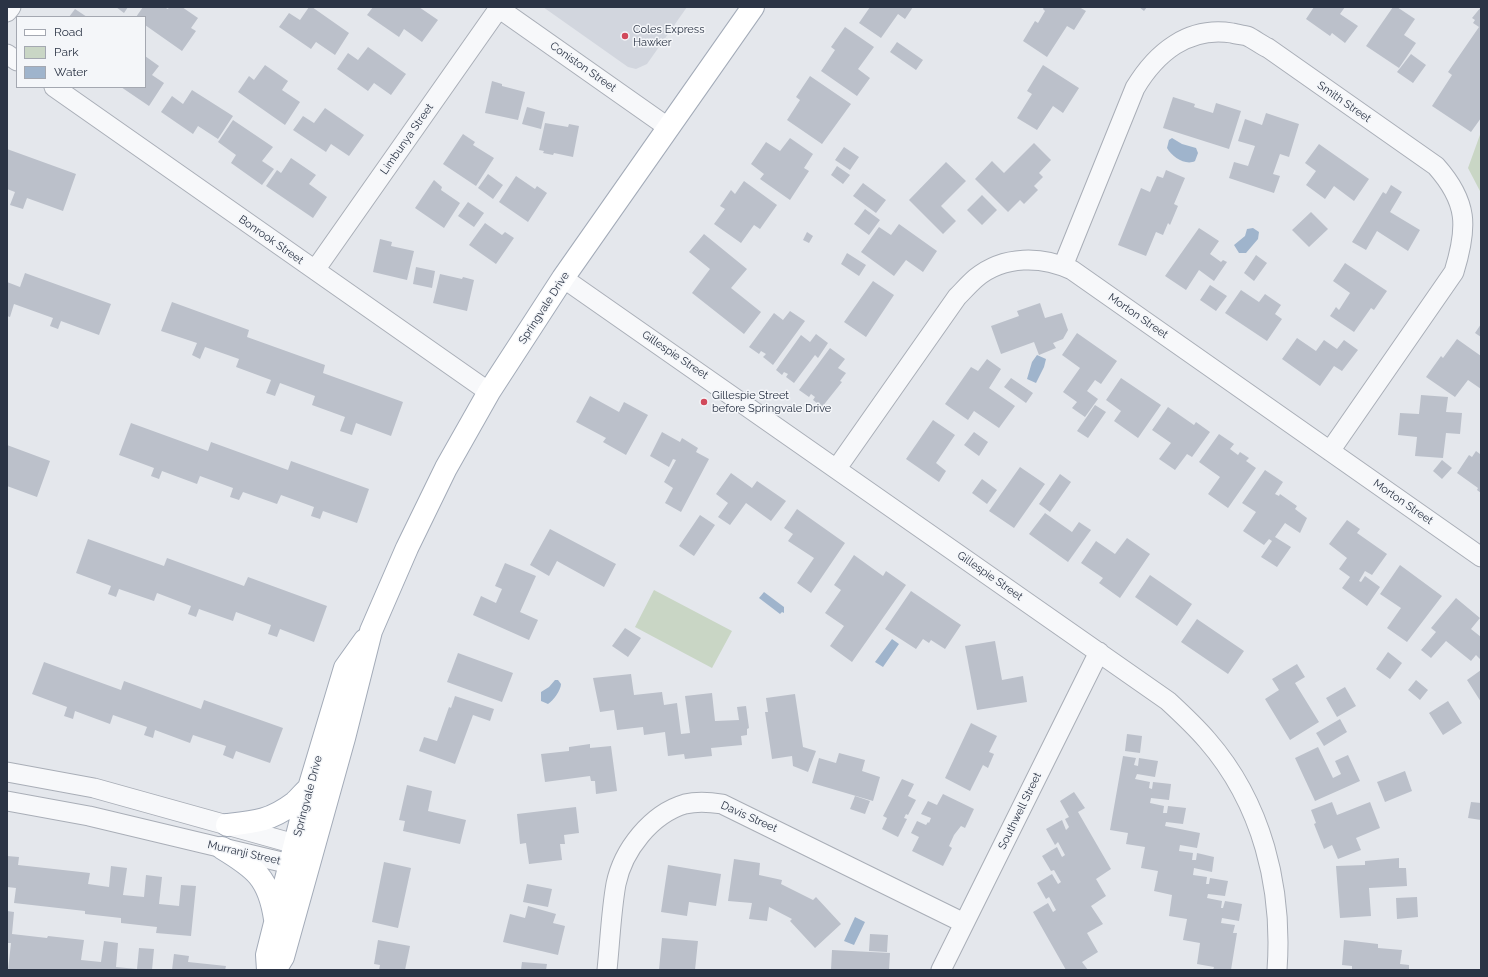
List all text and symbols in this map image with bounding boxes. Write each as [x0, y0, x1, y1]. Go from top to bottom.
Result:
legend [16, 16, 146, 88]
place label: Coles Express Hawker [633, 23, 704, 49]
text: Road [54, 25, 83, 39]
marker: Coles Express Hawker [620, 31, 630, 41]
street label: Coniston Street [547, 39, 619, 95]
text: Park [54, 45, 79, 59]
text: Water [54, 65, 88, 79]
street label: Smith Street [1315, 79, 1373, 125]
street label: Limbunya Street [378, 101, 436, 177]
street label: Bonrook Street [236, 213, 306, 267]
street label: Springvale Drive [516, 270, 572, 346]
street label: Morton Street [1106, 291, 1170, 341]
street label: Gillespie Street [639, 328, 711, 382]
place label: Gillespie Street before Springvale Drive [712, 389, 831, 415]
marker: Gillespie Street before Springvale Drive [699, 397, 709, 407]
street label: Morton Street [1371, 477, 1435, 527]
street label: Gillespie Street [955, 549, 1025, 603]
street label: Springvale Drive [291, 754, 325, 838]
street label: Southwell Street [996, 770, 1044, 852]
street label: Davis Street [719, 799, 779, 835]
street label: Murranji Street [206, 838, 282, 868]

